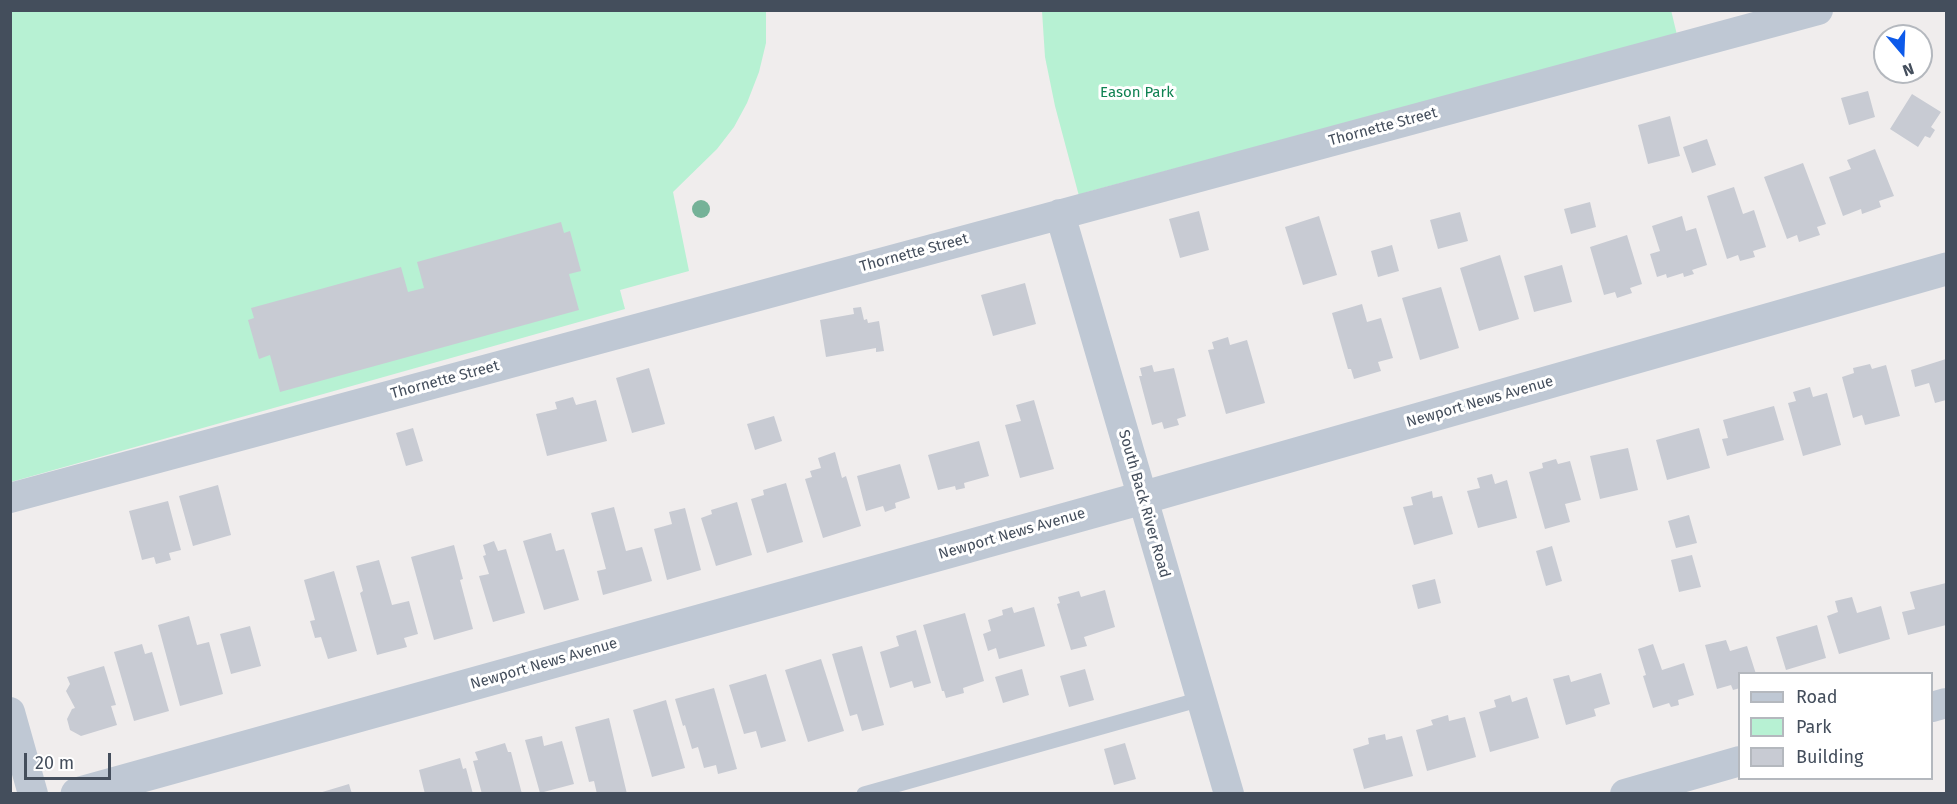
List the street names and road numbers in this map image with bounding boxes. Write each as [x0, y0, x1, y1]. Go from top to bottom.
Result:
street label: Thornette Street [1327, 104, 1439, 150]
street label: Thornette Street [858, 230, 970, 276]
street label: Thornette Street [389, 357, 501, 403]
street label: Newport News Avenue [1404, 372, 1556, 432]
street label: South Back River Road [1114, 428, 1174, 580]
street label: Newport News Avenue [936, 504, 1088, 564]
street label: Newport News Avenue [468, 634, 620, 694]

